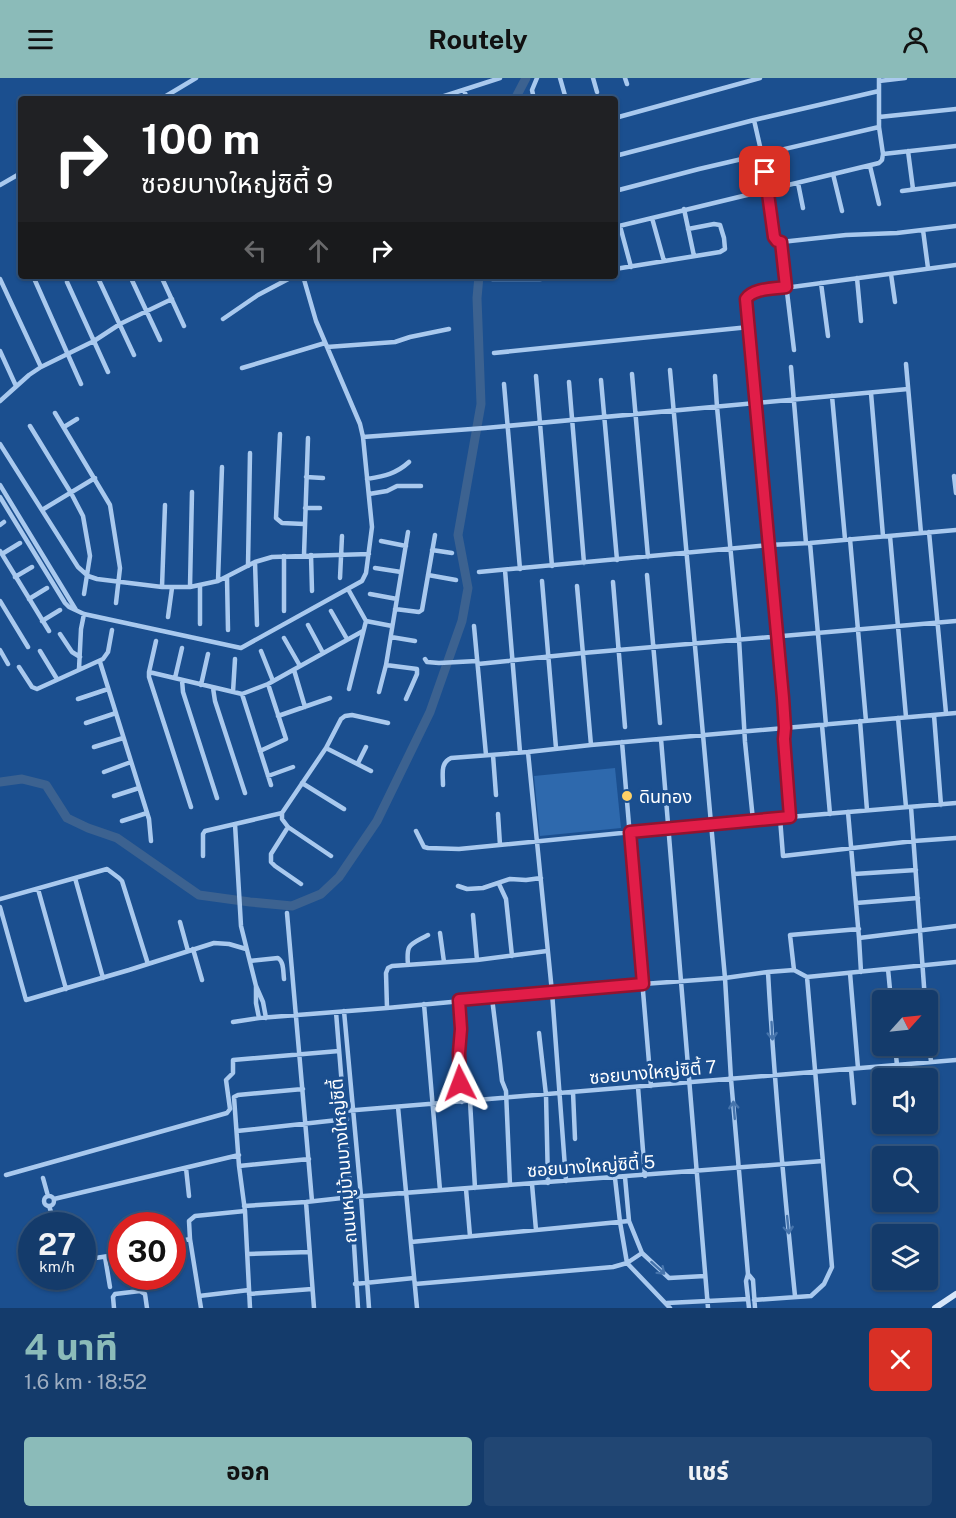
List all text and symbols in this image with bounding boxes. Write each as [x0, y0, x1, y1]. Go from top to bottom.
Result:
icon: menu [24, 23, 57, 56]
text: Routely [428, 23, 528, 55]
icon: person [899, 23, 932, 56]
text: 100 m [141, 114, 260, 163]
icon: right [42, 120, 120, 198]
pin [739, 146, 790, 197]
icon: arrive [748, 155, 781, 188]
text: ซอยบางใหญ่ซิตี้ 9 [141, 167, 333, 199]
icon: left [239, 234, 272, 267]
icon: ahead [302, 234, 335, 267]
icon: right [365, 234, 398, 267]
place label: ดินทอง [639, 786, 692, 807]
marker: ดินทอง [620, 789, 634, 803]
north arrow [872, 990, 938, 1056]
map controls [872, 990, 938, 1290]
one-way arrow [766, 1020, 777, 1040]
position arrow [428, 1051, 492, 1115]
street label: ซอยบางใหญ่ซิตี้ 7 [588, 1054, 718, 1088]
button: sound [872, 1068, 938, 1134]
street label: ถนนหมู่บ้านบางใหญ่ซิตี้ [323, 1078, 363, 1244]
one-way arrow [728, 1101, 739, 1121]
button: search [872, 1146, 938, 1212]
street label: ซอยบางใหญ่ซิตี้ 5 [526, 1149, 656, 1181]
speed limit sign: 30 [108, 1212, 186, 1290]
one-way arrow [783, 1215, 794, 1234]
button: layers [872, 1224, 938, 1290]
text: 27 [38, 1226, 76, 1262]
text: km/h [39, 1258, 75, 1275]
one-way arrow [650, 1261, 665, 1275]
text: 4 นาที [24, 1326, 118, 1368]
button: close [869, 1328, 932, 1391]
text: 1.6 km · 18:52 [24, 1370, 147, 1394]
button: ออก [24, 1437, 472, 1506]
button: แชร์ [484, 1437, 932, 1506]

